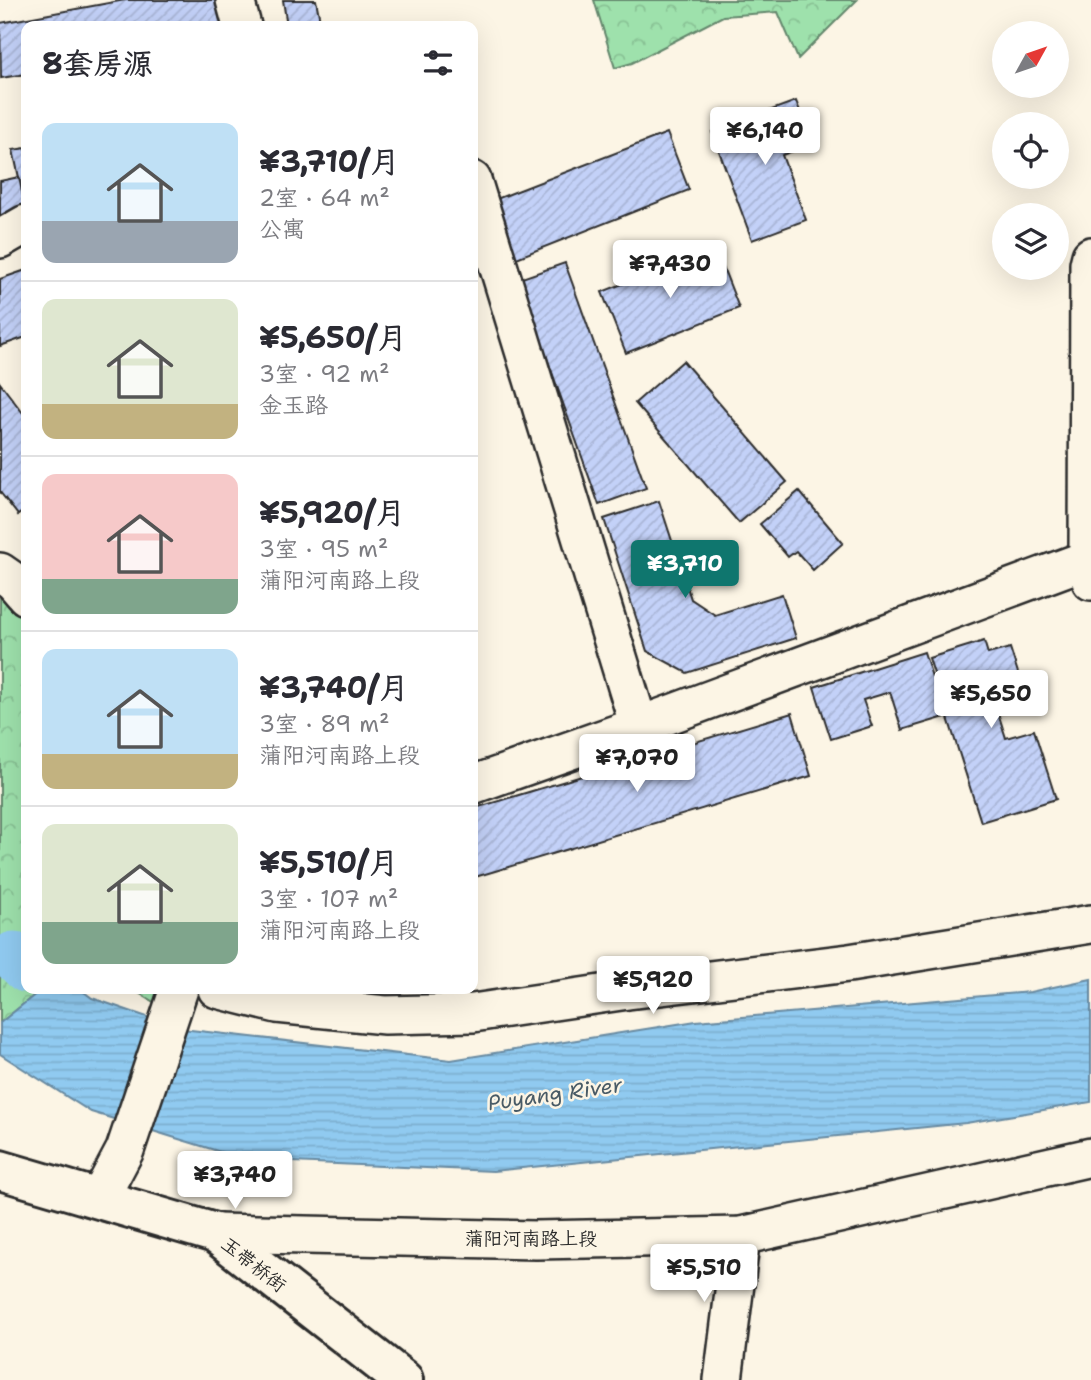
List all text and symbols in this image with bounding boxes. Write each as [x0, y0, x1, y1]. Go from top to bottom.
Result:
north arrow [992, 21, 1069, 98]
map controls [992, 21, 1069, 280]
text: 8套房源 [42, 43, 153, 84]
icon: filters [419, 44, 457, 82]
pin: ¥6,140 [708, 108, 822, 167]
button: locate [992, 112, 1069, 189]
text: ¥6,140 [726, 115, 804, 145]
text: ¥3,710/月 [259, 141, 400, 182]
icon: home [98, 151, 182, 235]
text: 2室 · 64 m² [259, 183, 390, 213]
button: layers [992, 203, 1069, 280]
text: 公寓 [259, 214, 305, 244]
pin: ¥7,430 [613, 240, 727, 300]
text: ¥7,430 [629, 248, 711, 278]
text: ¥5,650/月 [259, 317, 407, 358]
icon: home [98, 327, 182, 411]
text: 3室 · 92 m² [259, 359, 390, 389]
text: 金玉路 [259, 390, 328, 420]
text: ¥5,920/月 [259, 492, 405, 533]
icon: home [98, 502, 182, 586]
text: 3室 · 95 m² [259, 534, 388, 564]
pin: ¥3,710 [628, 540, 742, 600]
text: ¥3,710 [647, 548, 723, 578]
text: 蒲阳河南路上段 [259, 565, 420, 595]
text: ¥3,740/月 [259, 667, 409, 708]
pin: ¥5,650 [934, 670, 1048, 730]
icon: home [98, 677, 182, 761]
text: ¥5,650 [950, 678, 1032, 708]
text: 3室 · 89 m² [259, 709, 390, 739]
pin: ¥7,070 [580, 734, 694, 794]
text: 蒲阳河南路上段 [259, 740, 420, 770]
text: ¥7,070 [595, 742, 679, 772]
text: ¥5,510/月 [259, 842, 398, 883]
icon: home [98, 852, 182, 936]
text: 3室 · 107 m² [259, 884, 398, 914]
text: 蒲阳河南路上段 [259, 915, 420, 945]
pin: ¥5,920 [596, 956, 710, 1016]
text: ¥5,920 [613, 964, 693, 994]
water label: Puyang River [486, 1071, 625, 1117]
pin: ¥3,740 [178, 1152, 292, 1211]
text: ¥3,740 [193, 1159, 277, 1189]
street label: 蒲阳河南路上段 [464, 1226, 598, 1251]
street label: 玉带桥街 [216, 1231, 291, 1298]
pin: ¥5,510 [647, 1244, 761, 1304]
text: ¥5,510 [666, 1252, 742, 1282]

